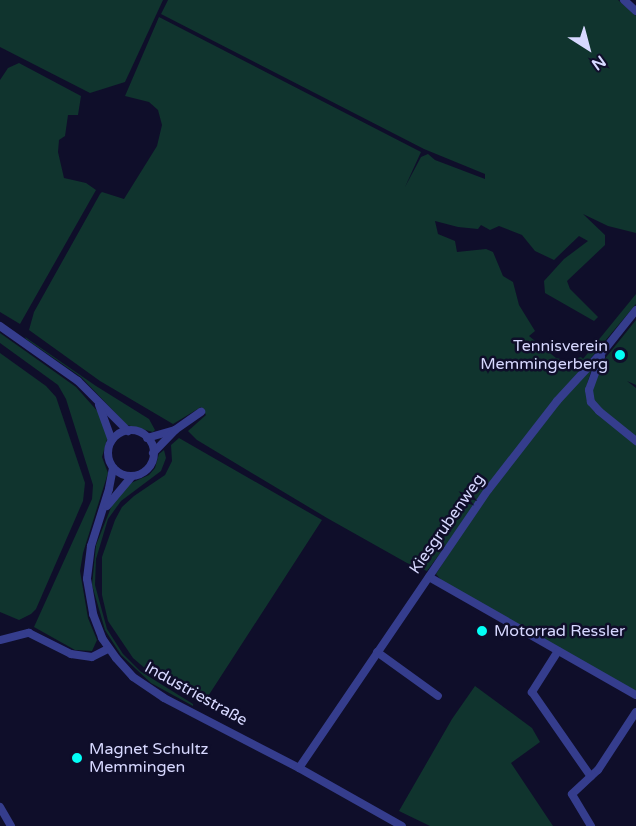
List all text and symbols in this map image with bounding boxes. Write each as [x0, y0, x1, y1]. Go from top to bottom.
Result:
north arrow [558, 18, 618, 78]
text: N [588, 51, 610, 74]
place label: Tennisverein Memmingerberg [480, 336, 608, 374]
marker: Tennisverein Memmingerberg [613, 348, 627, 362]
street label: Kiesgrubenweg [405, 470, 489, 578]
place label: Motorrad Ressler [494, 621, 625, 641]
marker: Motorrad Ressler [475, 624, 489, 638]
street label: Industriestraße [141, 658, 251, 730]
place label: Magnet Schultz Memmingen [89, 739, 208, 777]
marker: Magnet Schultz Memmingen [70, 751, 84, 765]

